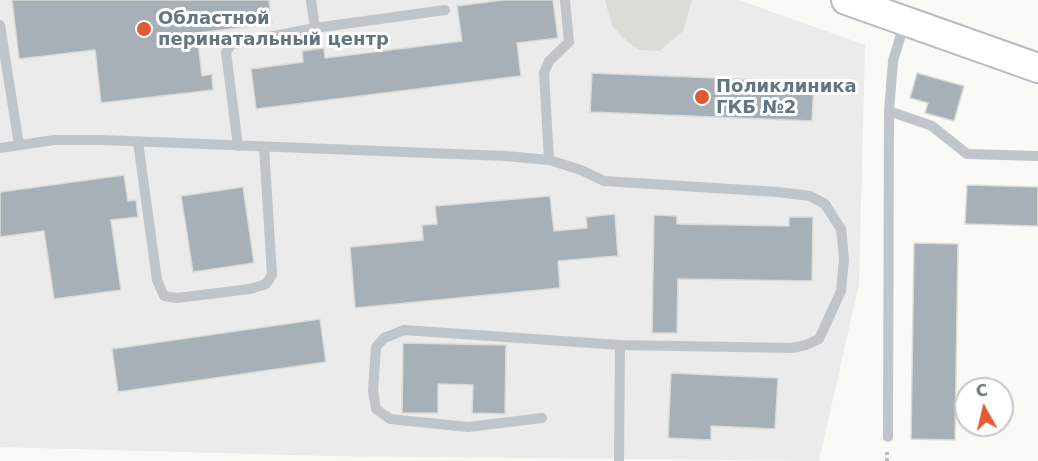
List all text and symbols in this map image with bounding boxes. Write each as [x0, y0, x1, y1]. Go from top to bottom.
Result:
place label: Областной перинатальный центр [158, 8, 389, 50]
marker: Областной перинатальный центр [135, 20, 153, 38]
place label: Поликлиника ГКБ №2 [716, 76, 857, 118]
marker: Поликлиника ГКБ №2 [693, 88, 711, 106]
north arrow [954, 377, 1014, 437]
text: С [975, 380, 989, 401]

